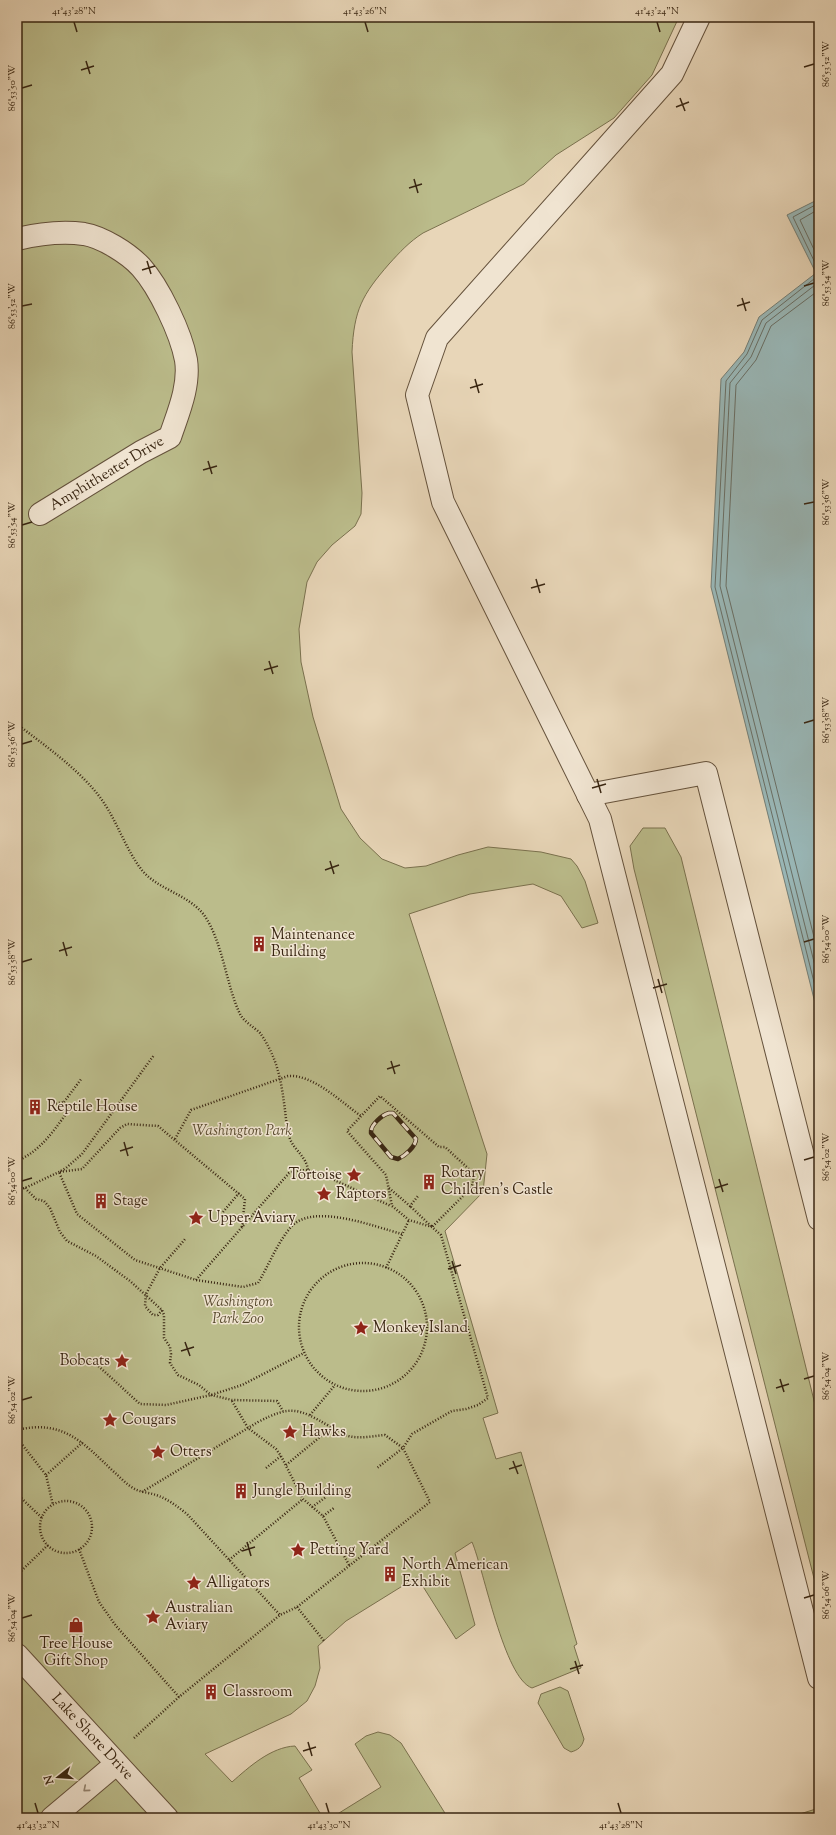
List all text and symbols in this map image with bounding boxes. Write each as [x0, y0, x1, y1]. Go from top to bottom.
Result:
text: 41°43'28"N [52, 4, 96, 19]
text: 41°43'26"N [343, 4, 387, 19]
text: 41°43'24"N [635, 4, 679, 19]
text: 86°53'52"W [819, 41, 834, 87]
text: 86°53'50"W [5, 65, 20, 111]
text: 86°53'54"W [819, 260, 834, 306]
text: 86°53'52"W [5, 283, 20, 329]
street label: Amphitheater Drive [46, 431, 168, 517]
text: 86°53'56"W [819, 479, 834, 525]
text: 86°53'54"W [5, 502, 20, 548]
text: 86°53'58"W [819, 697, 834, 743]
text: 86°53'56"W [5, 721, 20, 767]
text: 86°54'00"W [819, 915, 834, 963]
place label: Maintenance Building [271, 925, 355, 963]
building icon: Maintenance Building [250, 935, 268, 953]
text: 86°53'58"W [5, 939, 20, 985]
place label: Reptile House [47, 1097, 138, 1118]
building icon: Reptile House [26, 1098, 44, 1116]
park label: Washington Park [192, 1121, 292, 1142]
text: 86°54'02"W [819, 1133, 834, 1181]
text: 86°54'00"W [5, 1157, 20, 1205]
place label: Rotary Children’s Castle [441, 1163, 553, 1201]
place label: Tortoise [288, 1165, 342, 1186]
place icon: Tortoise [345, 1166, 363, 1184]
building icon: Rotary Children’s Castle [420, 1173, 438, 1191]
place label: Raptors [336, 1184, 387, 1205]
place icon: Raptors [315, 1185, 333, 1203]
place label: Stage [113, 1191, 148, 1212]
building icon: Stage [92, 1192, 110, 1210]
place label: Upper Aviary [208, 1208, 296, 1229]
place icon: Upper Aviary [187, 1209, 205, 1227]
park label: Washington Park Zoo [203, 1292, 273, 1330]
place label: Monkey Island [373, 1318, 469, 1339]
place icon: Monkey Island [352, 1319, 370, 1337]
place label: Bobcats [60, 1351, 110, 1372]
place icon: Bobcats [113, 1352, 131, 1370]
text: 86°54'04"W [819, 1352, 834, 1400]
text: 86°54'02"W [5, 1376, 20, 1424]
place label: Cougars [122, 1410, 176, 1431]
place icon: Cougars [101, 1411, 119, 1429]
place label: Hawks [302, 1422, 346, 1443]
place icon: Hawks [281, 1423, 299, 1441]
place label: Otters [170, 1442, 212, 1463]
place icon: Otters [149, 1443, 167, 1461]
place label: Jungle Building [252, 1481, 351, 1502]
building icon: Jungle Building [232, 1482, 250, 1500]
place label: Petting Yard [310, 1540, 389, 1561]
place icon: Petting Yard [289, 1541, 307, 1559]
place label: North American Exhibit [402, 1555, 509, 1593]
building icon: North American Exhibit [381, 1565, 399, 1583]
text: 86°54'06"W [819, 1571, 834, 1619]
place label: Alligators [206, 1573, 270, 1594]
place icon: Alligators [185, 1574, 203, 1592]
text: 86°54'04"W [5, 1594, 20, 1642]
place label: Australian Aviary [165, 1598, 233, 1636]
place icon: Australian Aviary [144, 1608, 162, 1626]
shop icon: Tree House Gift Shop [67, 1616, 85, 1634]
place label: Tree House Gift Shop [39, 1634, 113, 1672]
place label: Classroom [223, 1682, 293, 1703]
building icon: Classroom [202, 1683, 220, 1701]
street label: Lake Shore Drive [46, 1689, 138, 1785]
north arrow [38, 1757, 78, 1797]
text: N [40, 1773, 59, 1787]
one-way arrow [84, 1784, 91, 1791]
text: 41°43'32"N [17, 1818, 59, 1833]
text: 41°43'30"N [307, 1818, 351, 1833]
text: 41°43'28"N [599, 1818, 643, 1833]

